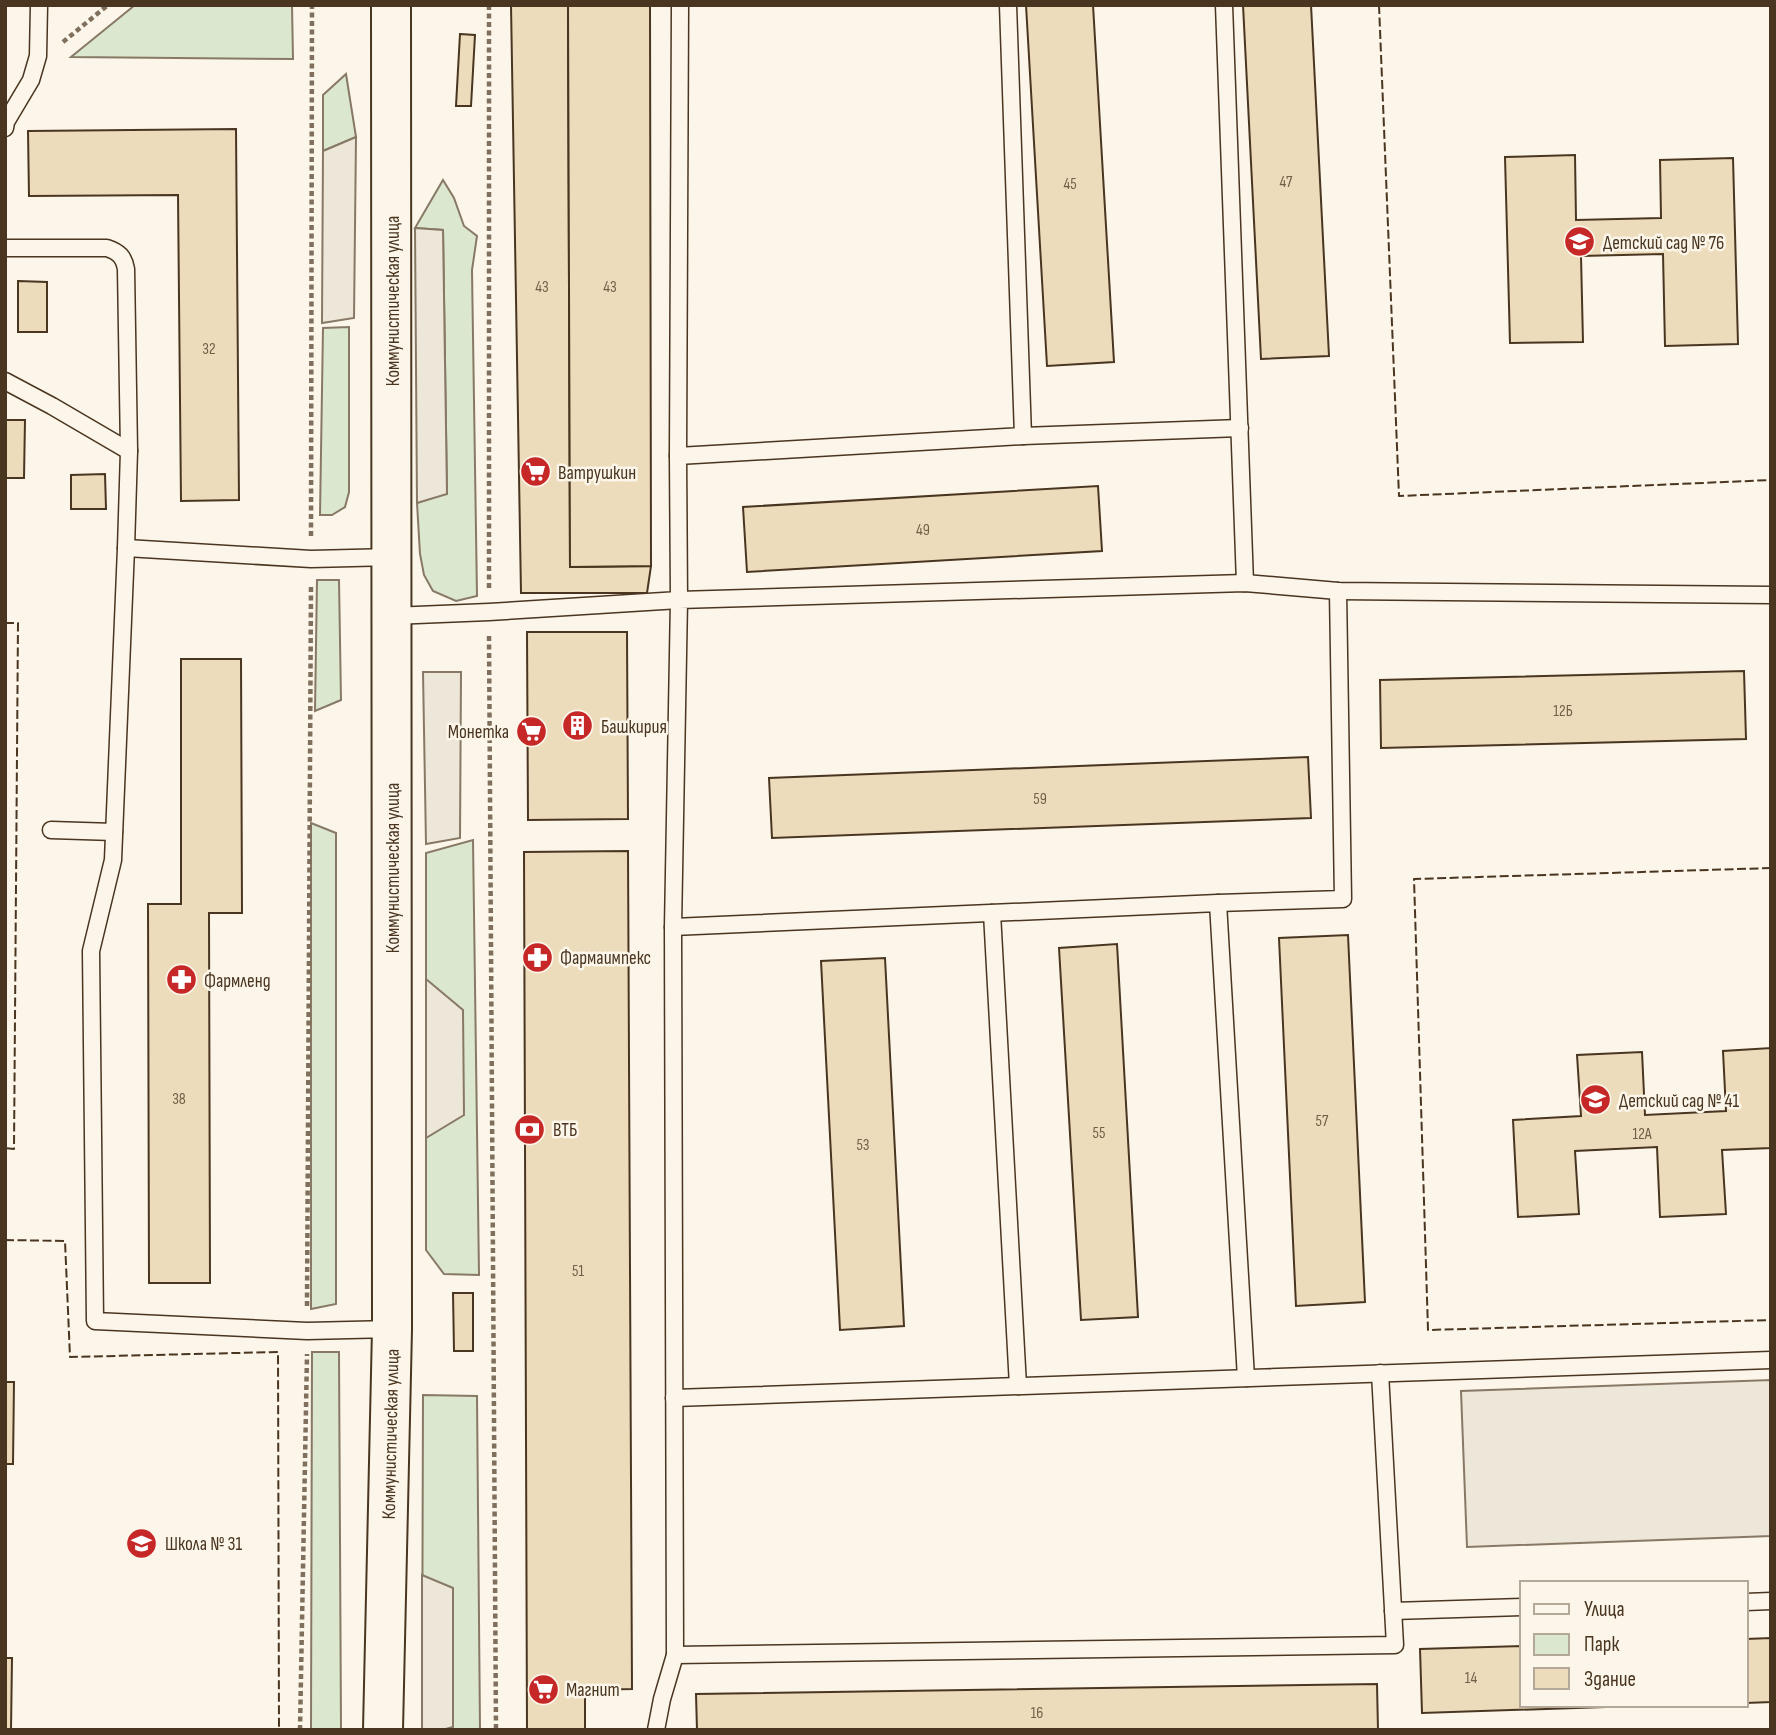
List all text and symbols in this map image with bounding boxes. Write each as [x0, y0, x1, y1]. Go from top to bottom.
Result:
house number: 47 [1280, 173, 1293, 192]
house number: 45 [1063, 175, 1077, 194]
street label: Коммунистическая улица [382, 216, 405, 386]
school or university icon: Детский сад № 76 [1563, 225, 1597, 259]
place label: Детский сад № 76 [1603, 232, 1724, 255]
house number: 43 [535, 278, 549, 297]
house number: 43 [603, 278, 617, 297]
house number: 32 [202, 340, 216, 359]
supermarket icon: Ватрушкин [518, 455, 552, 489]
place label: Ватрушкин [558, 462, 636, 485]
house number: 49 [916, 521, 930, 540]
house number: 12Б [1553, 702, 1573, 721]
building icon: Башкирия [561, 709, 595, 743]
supermarket icon: Монетка [515, 714, 549, 748]
place label: Башкирия [601, 716, 667, 739]
place label: Монетка [448, 721, 509, 744]
street label: Коммунистическая улица [382, 783, 405, 953]
house number: 59 [1033, 790, 1047, 809]
pharmacy icon: Фармаимпекс [520, 940, 554, 974]
place label: Фармаимпекс [560, 947, 651, 970]
pharmacy icon: Фармленд [164, 963, 198, 997]
place label: Фармленд [204, 970, 271, 993]
school or university icon: Детский сад № 41 [1579, 1083, 1613, 1117]
house number: 38 [172, 1090, 186, 1109]
place label: Детский сад № 41 [1619, 1090, 1740, 1113]
bank icon: ВТБ [513, 1112, 547, 1146]
house number: 57 [1316, 1112, 1329, 1131]
place label: ВТБ [553, 1119, 577, 1142]
house number: 55 [1093, 1124, 1105, 1143]
house number: 12А [1632, 1125, 1652, 1144]
house number: 53 [856, 1136, 870, 1155]
house number: 51 [572, 1262, 584, 1281]
street label: Коммунистическая улица [378, 1349, 405, 1520]
school or university icon: Школа № 31 [125, 1526, 159, 1560]
place label: Школа № 31 [165, 1533, 242, 1556]
legend [1520, 1581, 1748, 1707]
text: Улица [1584, 1597, 1625, 1622]
text: Парк [1584, 1632, 1619, 1657]
text: Здание [1584, 1667, 1636, 1692]
house number: 14 [1465, 1669, 1477, 1688]
supermarket icon: Магнит [526, 1672, 560, 1706]
place label: Магнит [566, 1679, 620, 1702]
house number: 16 [1031, 1704, 1043, 1723]

